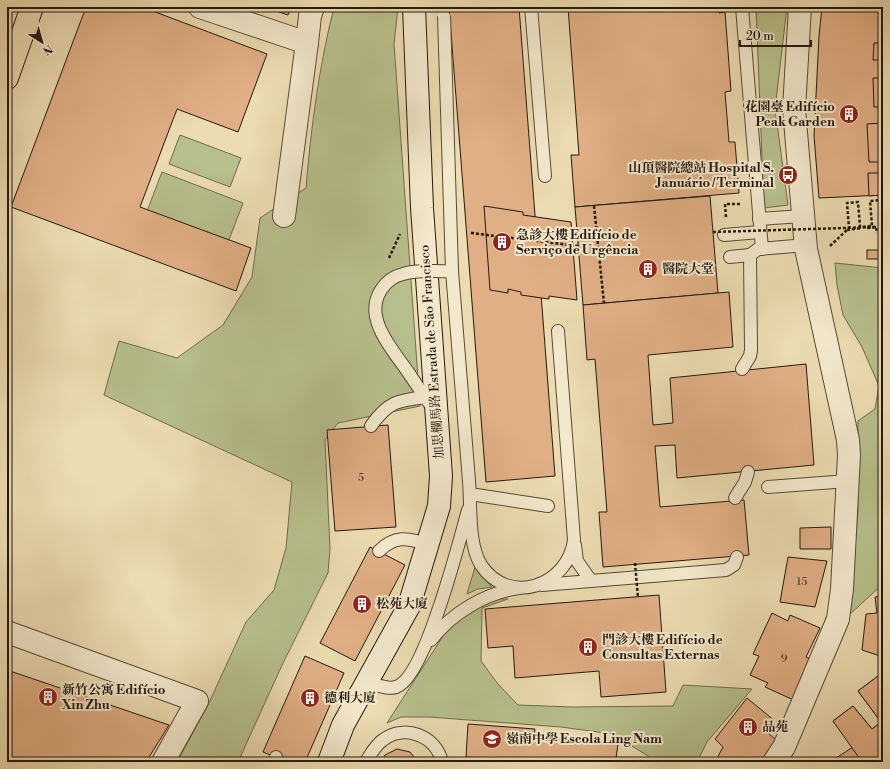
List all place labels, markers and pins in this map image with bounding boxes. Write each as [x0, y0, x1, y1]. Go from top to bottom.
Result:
place label: 花園臺 Edifício Peak Garden [745, 99, 835, 130]
building icon: 花園臺 Edifício Peak Garden [838, 103, 860, 125]
place label: 山頂醫院總站 Hospital S. Januário / Terminal [628, 160, 775, 191]
bus stop icon: 山頂醫院總站 Hospital S. Januário / Terminal [777, 164, 799, 186]
place label: 急診大樓 Edifício de Serviço de Urgência [516, 227, 639, 258]
building icon: 急診大樓 Edifício de Serviço de Urgência [491, 231, 513, 253]
building icon: 醫院大堂 [637, 258, 659, 280]
place label: 醫院大堂 [662, 261, 714, 277]
building icon: 松苑大廈 [351, 593, 373, 615]
place label: 松苑大廈 [376, 596, 428, 612]
place label: 門診大樓 Edifício de Consultas Externas [602, 632, 723, 663]
building icon: 門診大樓 Edifício de Consultas Externas [577, 636, 599, 658]
place label: 新竹公寓 Edifício Xin Zhu [61, 682, 166, 713]
building icon: 新竹公寓 Edifício Xin Zhu [37, 686, 59, 708]
building icon: 德利大廈 [299, 687, 321, 709]
place label: 德利大廈 [324, 690, 376, 706]
building icon: 品苑 [737, 716, 759, 738]
place label: 品苑 [762, 719, 788, 735]
school or university icon: 嶺南中學 Escola Ling Nam [481, 728, 503, 750]
place label: 嶺南中學 Escola Ling Nam [506, 731, 662, 747]

